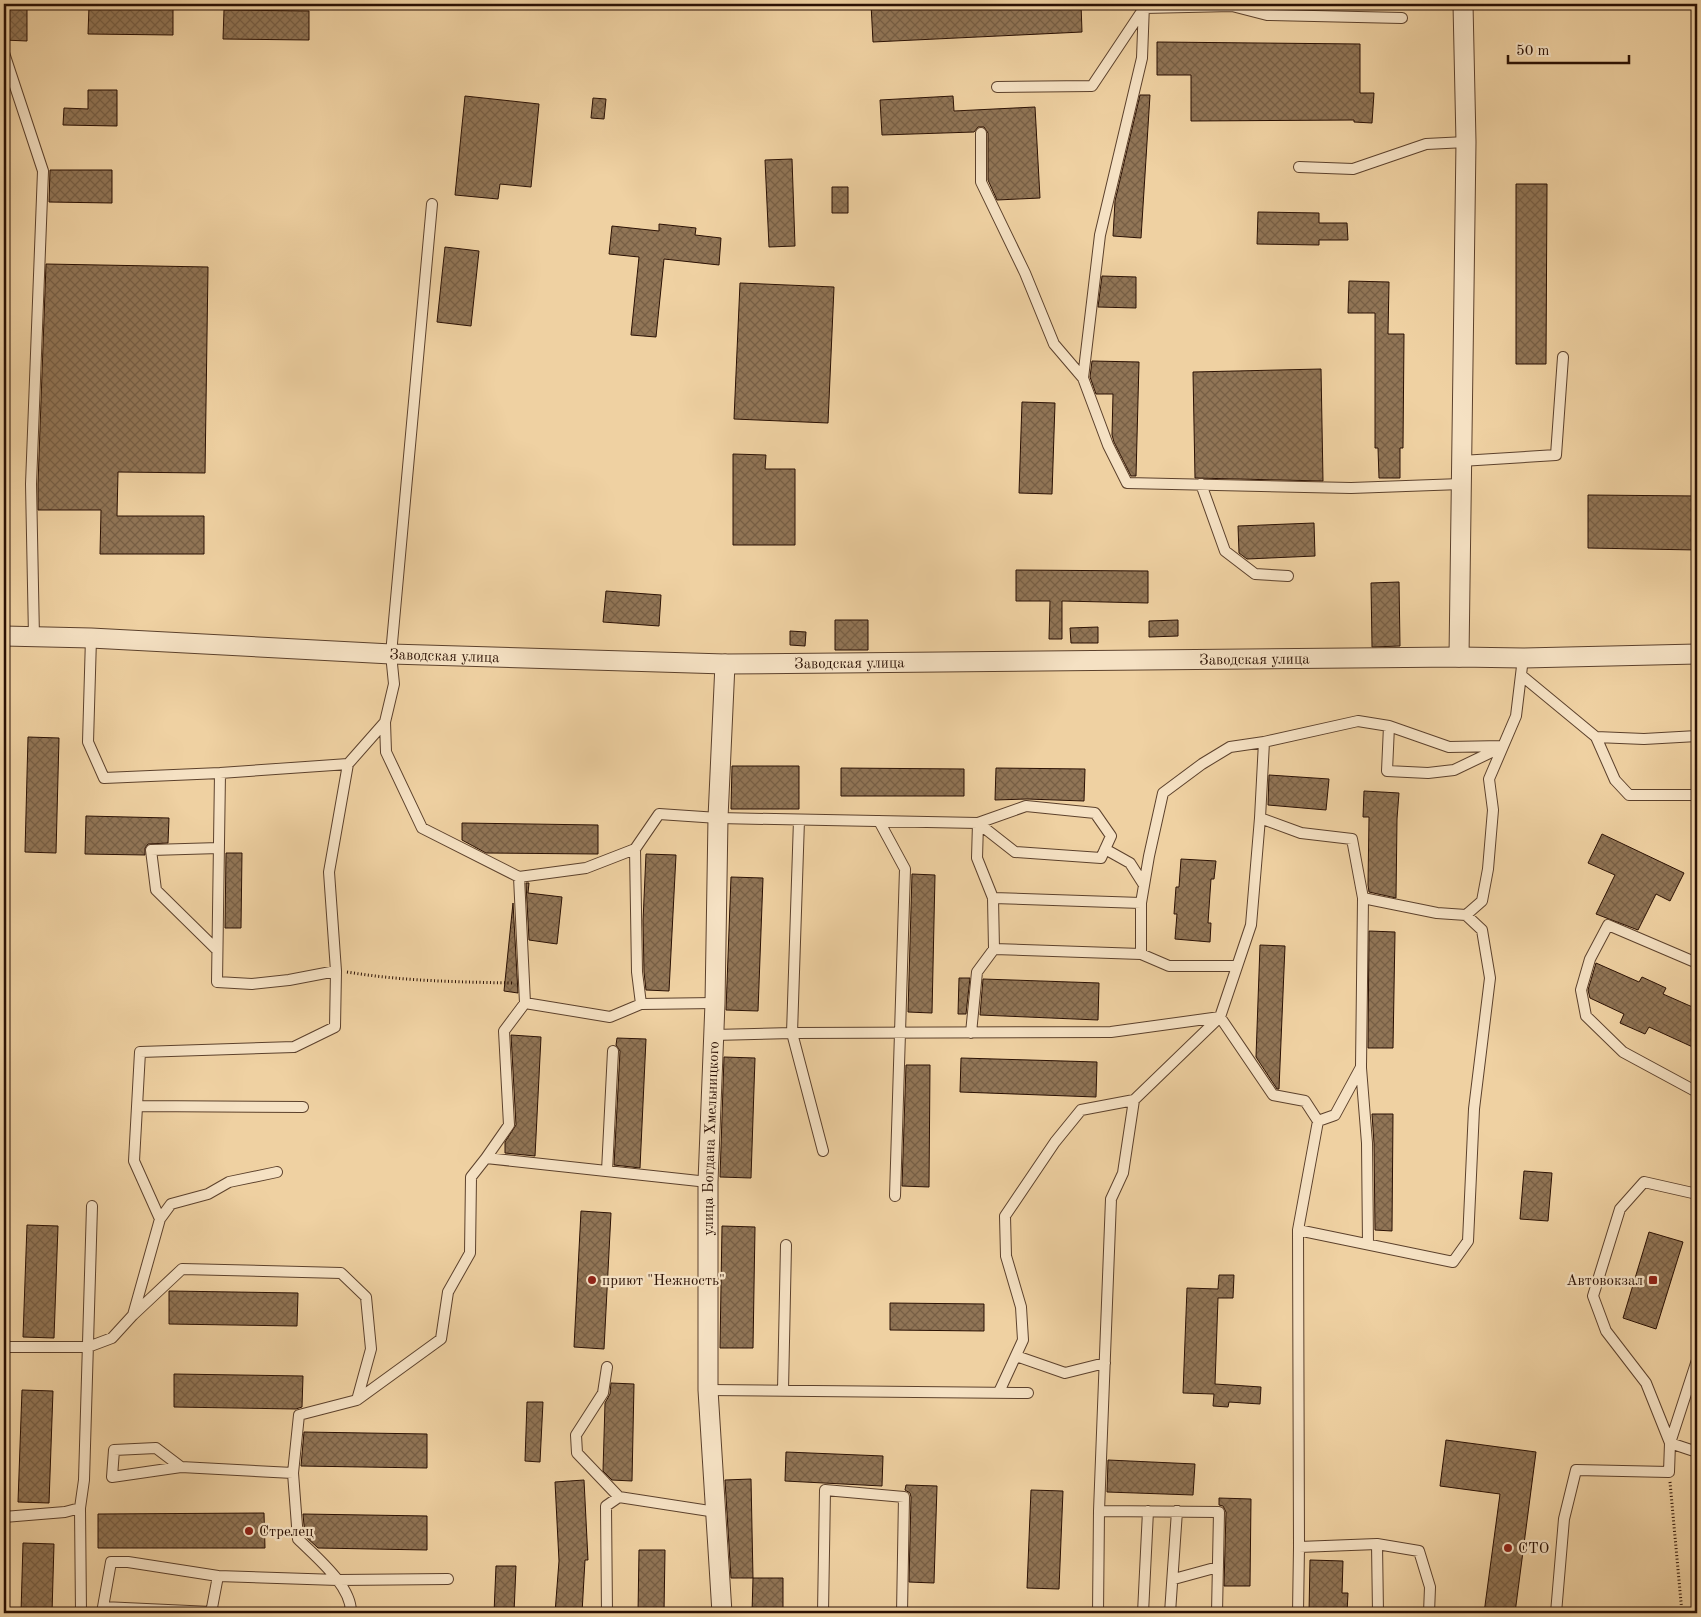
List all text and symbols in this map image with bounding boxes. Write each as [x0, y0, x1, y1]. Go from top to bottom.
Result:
scale bar [1508, 32, 1630, 64]
text: 50 m [1516, 44, 1550, 59]
street label: Заводская улица [389, 648, 500, 666]
street label: Заводская улица [1199, 652, 1310, 668]
street label: Заводская улица [794, 656, 905, 672]
street label: улица Богдана Хмельницкого [702, 1041, 722, 1236]
marker: приют "Нежность" [586, 1274, 598, 1286]
place label: приют "Нежность" [602, 1274, 725, 1289]
place label: Автовокзал [1566, 1274, 1643, 1289]
marker: Автовокзал [1647, 1274, 1659, 1286]
marker: Стрелец [243, 1525, 255, 1537]
place label: Стрелец [259, 1525, 314, 1540]
marker: СТО [1502, 1542, 1514, 1554]
place label: СТО [1518, 1542, 1549, 1557]

